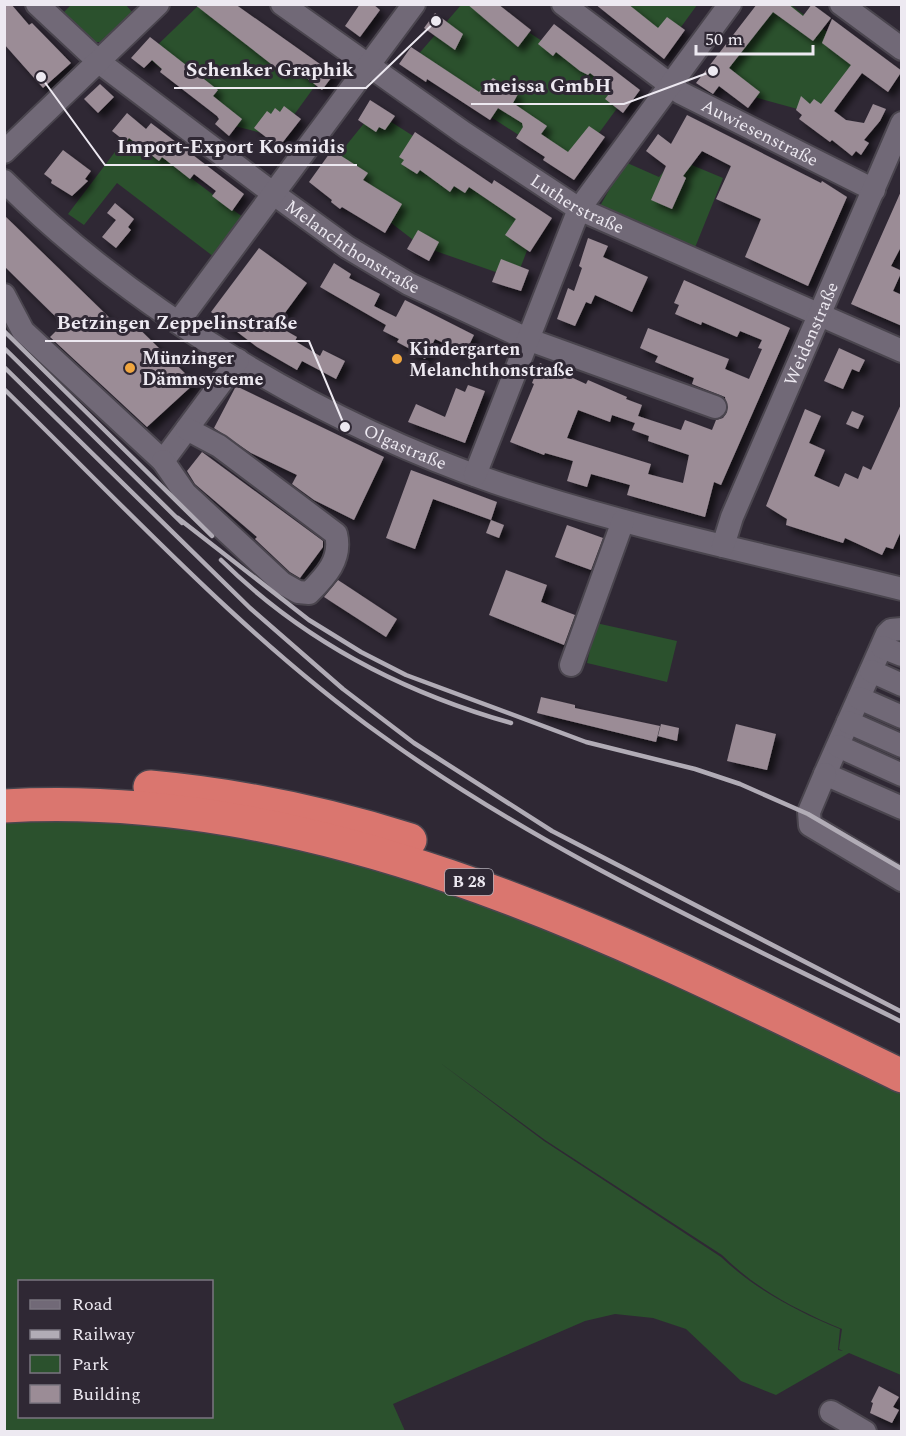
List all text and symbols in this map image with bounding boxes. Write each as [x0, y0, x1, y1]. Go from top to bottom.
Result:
scale bar [696, 18, 813, 56]
text: 50 m [705, 26, 743, 53]
callout: Schenker Graphik [174, 50, 366, 88]
text: Schenker Graphik [186, 55, 354, 85]
callout: meissa GmbH [471, 66, 624, 104]
text: meissa GmbH [483, 71, 611, 101]
street label: Auwiesenstraße [697, 92, 823, 173]
callout: Import-Export Kosmidis [105, 127, 357, 165]
text: Import-Export Kosmidis [117, 132, 345, 162]
street label: Lutherstraße [525, 167, 629, 241]
street label: Melanchthonstraße [279, 193, 425, 301]
street label: Weidenstraße [777, 277, 845, 390]
callout: Betzingen Zeppelinstraße [45, 303, 309, 341]
text: Betzingen Zeppelinstraße [57, 308, 297, 338]
place label: Kindergarten Melanchthonstraße [409, 336, 574, 384]
place label: Münzinger Dämmsysteme [142, 345, 263, 393]
marker: Kindergarten Melanchthonstraße [390, 352, 404, 366]
marker: Münzinger Dämmsysteme [123, 361, 137, 375]
street label: Olgastraße [359, 417, 451, 477]
road number: B 28 [445, 869, 493, 895]
legend [18, 1280, 213, 1418]
text: Road [72, 1291, 113, 1318]
text: Railway [72, 1321, 136, 1348]
text: Park [72, 1351, 109, 1378]
text: Building [72, 1381, 141, 1408]

